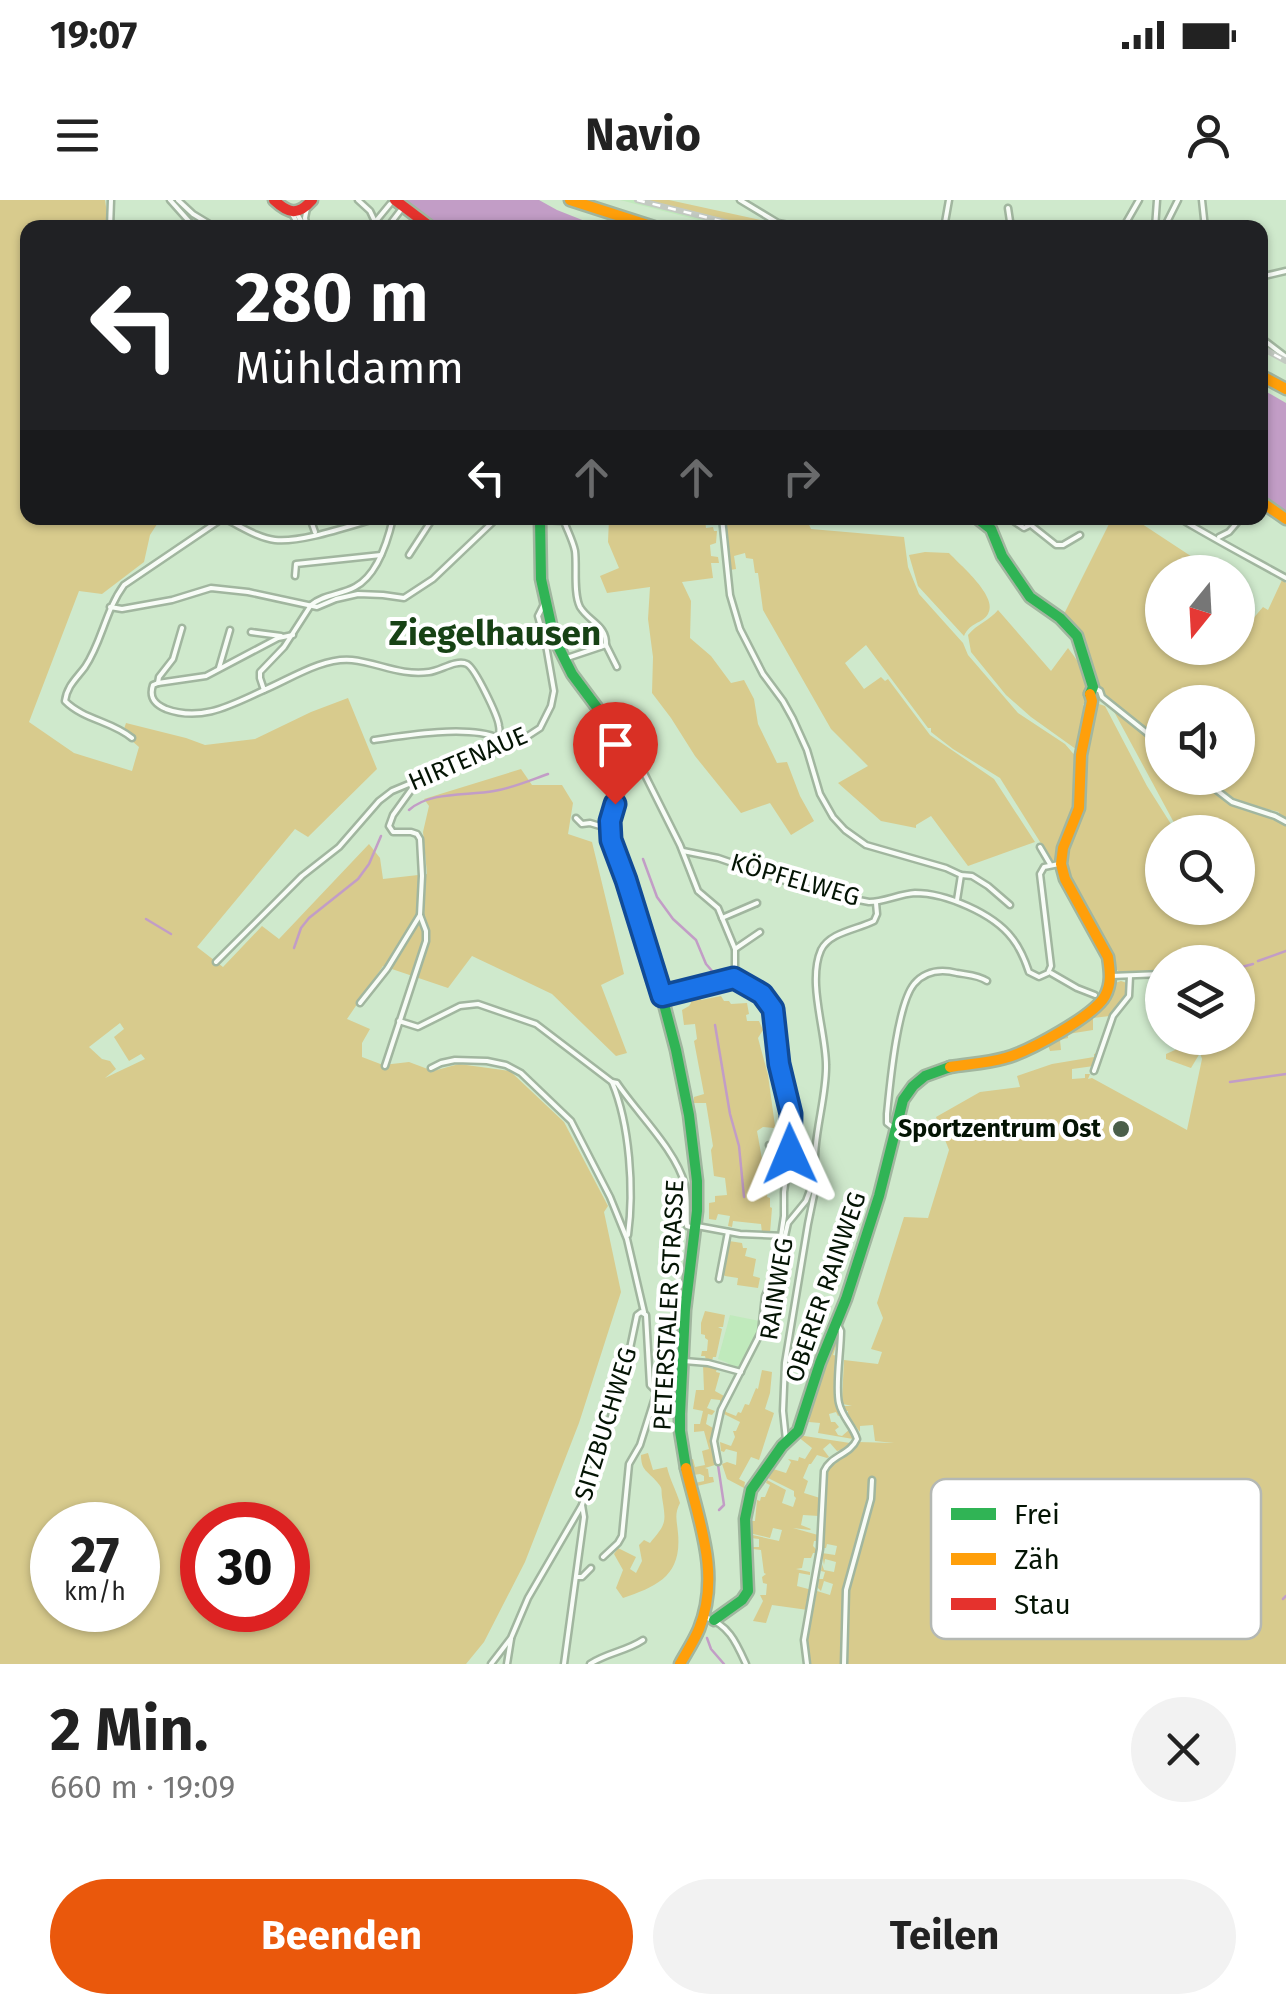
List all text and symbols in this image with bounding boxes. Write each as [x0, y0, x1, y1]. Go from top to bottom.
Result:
text: 19:07 [50, 12, 137, 58]
icon: menu [50, 108, 105, 163]
text: Navio [585, 108, 701, 162]
icon: person [1181, 108, 1236, 163]
text: 280 m [235, 256, 429, 340]
icon: left [70, 260, 200, 390]
text: Mühldamm [235, 341, 464, 395]
icon: left [459, 450, 514, 505]
icon: ahead [564, 450, 619, 505]
icon: ahead [669, 450, 724, 505]
icon: right [774, 450, 829, 505]
north arrow [1145, 555, 1255, 665]
map controls [1145, 555, 1255, 1055]
district label: Ziegelhausen [389, 612, 601, 654]
button: sound [1145, 685, 1255, 795]
pin [573, 702, 658, 805]
icon: arrive [588, 717, 643, 772]
street label: HIRTENAUE [404, 721, 532, 797]
button: search [1145, 815, 1255, 925]
street label: KÖPFELWEG [727, 846, 863, 913]
button: layers [1145, 945, 1255, 1055]
position arrow [738, 1102, 842, 1206]
place label: Sportzentrum Ost [898, 1114, 1101, 1144]
marker: Sportzentrum Ost [1110, 1118, 1132, 1140]
street label: PETERSTALER STRASSE [647, 1179, 691, 1431]
street label: OBERER RAINWEG [779, 1188, 873, 1386]
street label: RAINWEG [754, 1236, 800, 1342]
street label: SITZBUCHWEG [568, 1344, 644, 1504]
legend [931, 1479, 1261, 1639]
text: Frei [1014, 1498, 1060, 1531]
speed limit sign: 30 [180, 1502, 310, 1632]
text: 27 [71, 1525, 119, 1585]
text: Zäh [1014, 1543, 1060, 1576]
text: km/h [64, 1577, 126, 1607]
text: Stau [1014, 1588, 1071, 1621]
text: 2 Min. [50, 1694, 208, 1766]
button: close [1131, 1697, 1236, 1802]
text: 660 m · 19:09 [50, 1768, 235, 1806]
button: Beenden [50, 1879, 633, 1994]
button: Teilen [653, 1879, 1236, 1994]

